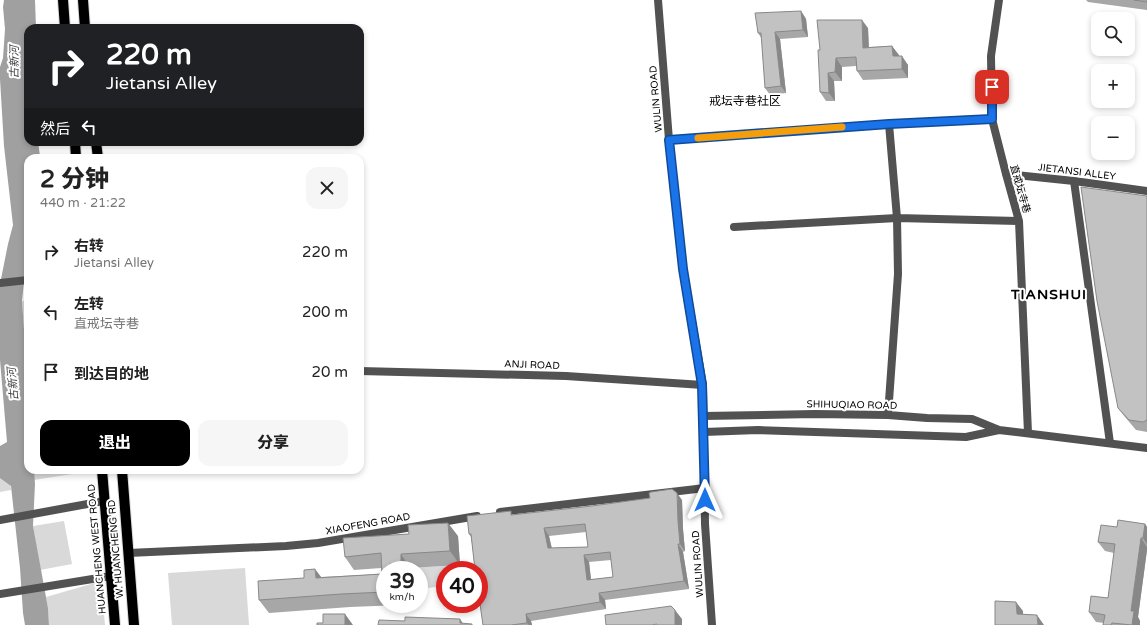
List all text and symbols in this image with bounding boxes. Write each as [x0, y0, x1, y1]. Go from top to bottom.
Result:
map controls [1091, 12, 1135, 160]
button: search [1091, 12, 1135, 56]
text: 220 m [106, 38, 192, 72]
icon: right [40, 40, 92, 92]
water label: 古新河 [8, 44, 21, 79]
button: + [1091, 64, 1135, 108]
street label: WULIN ROAD [647, 65, 665, 133]
pin [975, 70, 1009, 104]
text: Jietansi Alley [106, 72, 217, 94]
icon: arrive [981, 76, 1003, 98]
district label: 戒坛寺巷社区 [709, 94, 781, 108]
icon: left [78, 116, 100, 138]
button: − [1091, 116, 1135, 160]
text: 然后 [40, 120, 70, 138]
street label: JIETANSI ALLEY [1037, 161, 1117, 183]
street label: 直戒坛寺巷 [1007, 163, 1033, 215]
text: 2 分钟 [40, 165, 109, 194]
button: close [306, 167, 348, 209]
text: 440 m · 21:22 [40, 195, 126, 211]
text: 右转 [74, 237, 104, 255]
icon: right [40, 241, 62, 263]
text: 220 m [302, 243, 348, 261]
text: Jietansi Alley [74, 255, 154, 271]
district label: TIANSHUI [1010, 286, 1087, 303]
text: 左转 [74, 295, 104, 313]
icon: left [40, 301, 62, 323]
text: 200 m [302, 303, 348, 321]
text: 直戒坛寺巷 [74, 316, 139, 332]
street label: ANJI ROAD [504, 358, 560, 372]
icon: arrive [40, 361, 62, 383]
text: 20 m [311, 363, 348, 381]
water label: 古新河 [5, 365, 21, 401]
text: 到达目的地 [74, 365, 149, 383]
street label: SHIHUQIAO ROAD [807, 398, 897, 412]
button: 退出 [40, 420, 190, 466]
button: 分享 [198, 420, 348, 466]
position arrow [684, 479, 726, 521]
street label: HUANCHENG WEST ROAD [85, 483, 109, 615]
street label: W. HUANCHENG RD [106, 499, 126, 599]
street label: XIAOFENG ROAD [325, 511, 411, 537]
street label: WULIN ROAD [690, 530, 706, 598]
speed limit sign: 40 [436, 561, 488, 613]
text: 39 [389, 570, 415, 594]
text: km/h [389, 591, 415, 603]

